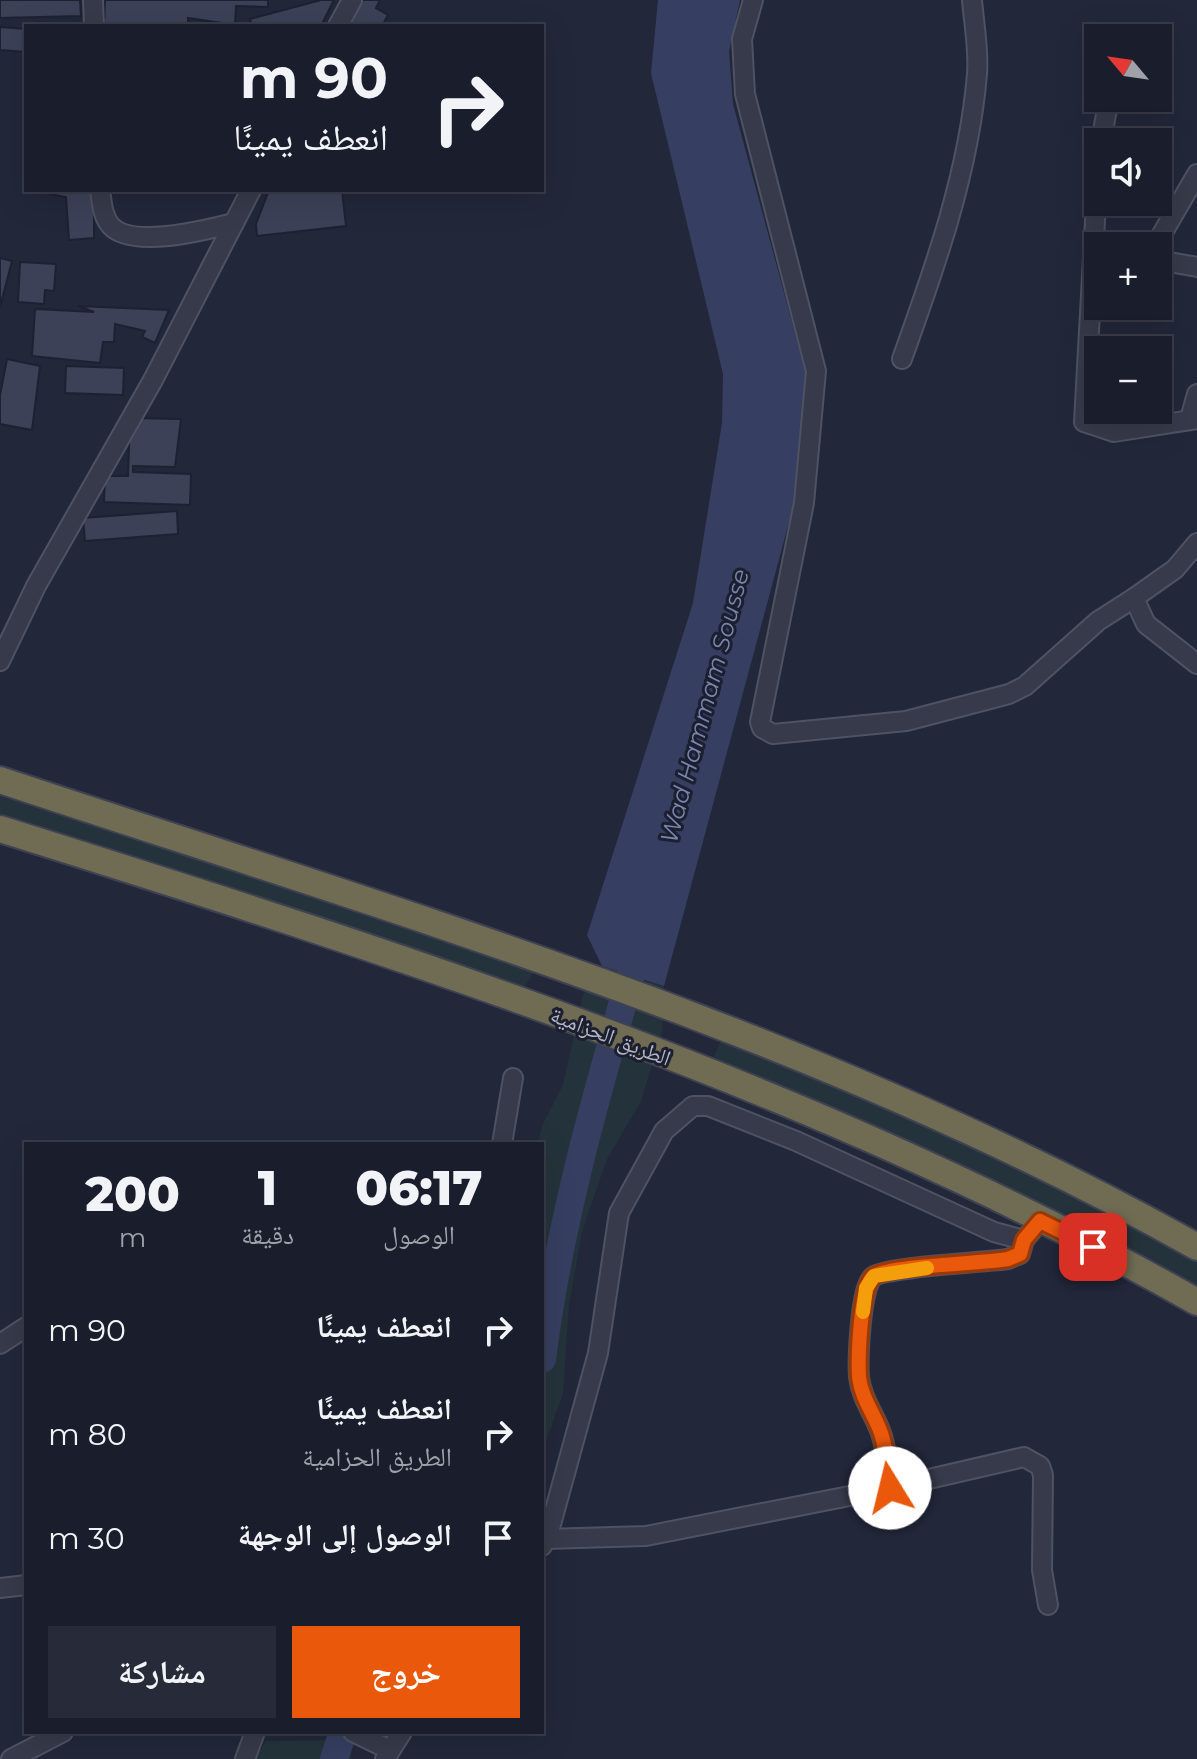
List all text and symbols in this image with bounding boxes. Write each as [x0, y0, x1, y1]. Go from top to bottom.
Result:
north arrow [1084, 24, 1172, 112]
map controls [1084, 24, 1172, 424]
text: 90 m [240, 44, 388, 112]
icon: right [416, 56, 520, 160]
text: انعطف يمينًا [233, 115, 388, 159]
button: sound [1084, 128, 1172, 216]
button: + [1084, 232, 1172, 320]
button: − [1084, 336, 1172, 424]
water label: Wad Hammam Sousse [654, 566, 755, 846]
street label: الطريق الحزامية [547, 1001, 675, 1072]
text: 1 [258, 1159, 277, 1217]
text: 06:17 [355, 1159, 483, 1217]
text: 200 [85, 1165, 180, 1223]
pin [1059, 1213, 1127, 1281]
text: دقيقة [241, 1219, 294, 1251]
text: الوصول [383, 1219, 455, 1251]
text: m [119, 1222, 146, 1254]
icon: arrive [1071, 1225, 1115, 1269]
text: انعطف يمينًا [316, 1308, 452, 1345]
icon: right [476, 1308, 520, 1352]
text: 90 m [48, 1312, 126, 1349]
text: انعطف يمينًا [316, 1390, 452, 1427]
icon: right [476, 1412, 520, 1456]
text: 80 m [48, 1416, 127, 1453]
text: الطريق الحزامية [302, 1441, 452, 1473]
position arrow [848, 1446, 932, 1530]
text: الوصول إلى الوجهة [238, 1516, 452, 1553]
icon: arrive [476, 1516, 520, 1560]
text: 30 m [48, 1520, 125, 1557]
button: مشاركة [48, 1626, 276, 1718]
button: خروج [292, 1626, 520, 1718]

